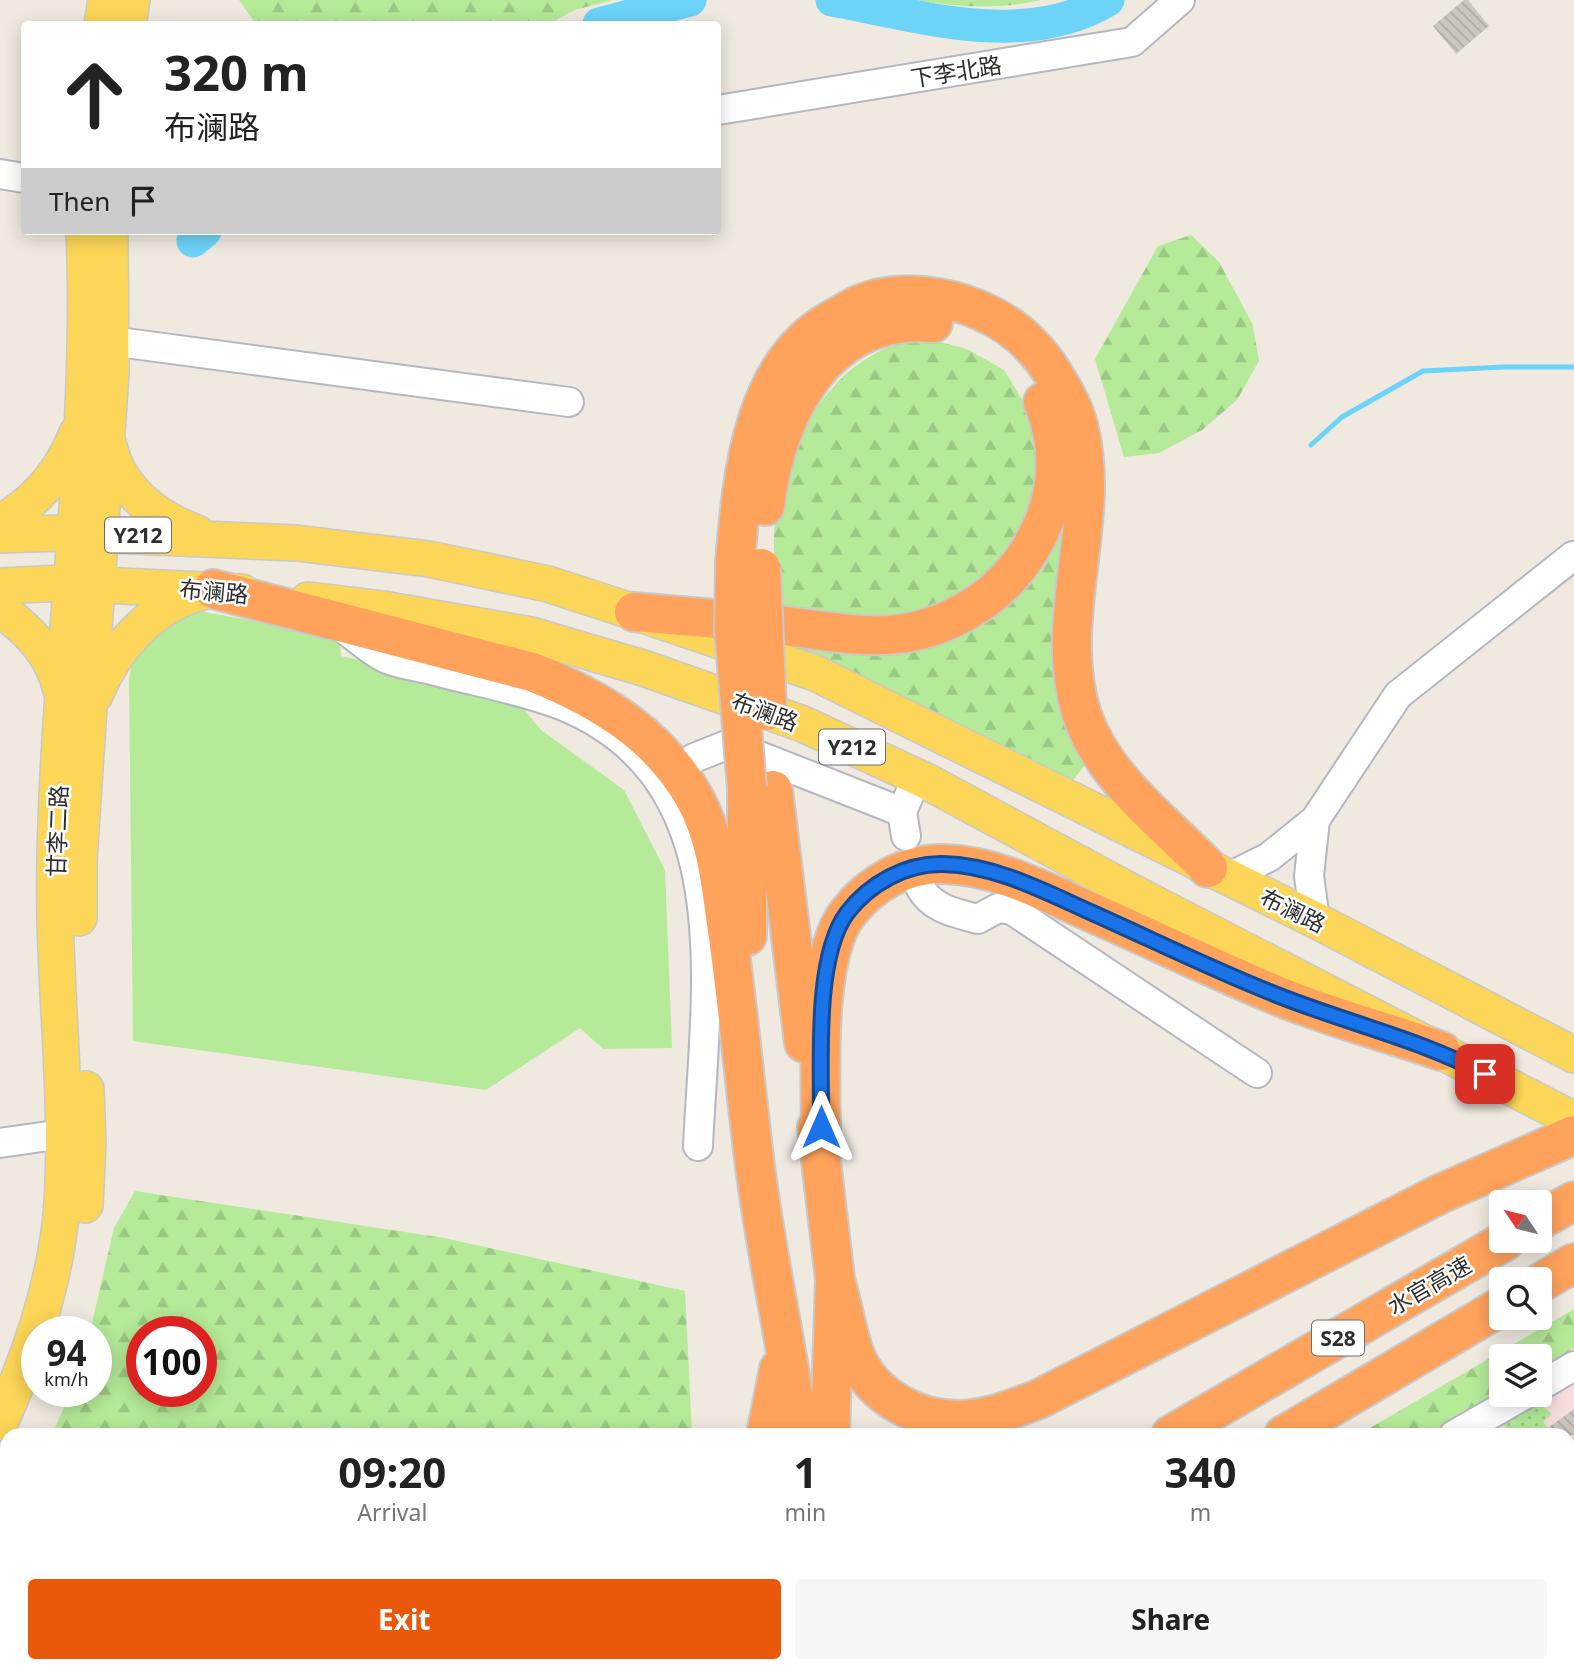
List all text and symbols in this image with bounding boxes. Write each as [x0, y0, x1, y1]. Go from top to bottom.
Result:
text: 320 m [164, 39, 309, 105]
street label: 下李北路 [908, 48, 1004, 94]
icon: ahead [49, 49, 140, 140]
text: 布澜路 [164, 105, 260, 148]
icon: arrive [124, 182, 162, 220]
text: Then [49, 183, 110, 219]
road number: Y212 [105, 518, 171, 552]
street label: 布澜路 [178, 572, 250, 610]
street label: 布澜路 [727, 684, 803, 738]
road number: Y212 [819, 730, 885, 764]
street label: 甘李二路 [39, 784, 75, 878]
street label: 布澜路 [1255, 880, 1331, 940]
pin [1455, 1044, 1515, 1104]
icon: arrive [1466, 1055, 1504, 1093]
position arrow [784, 1090, 858, 1164]
north arrow [1489, 1190, 1552, 1253]
map controls [1489, 1190, 1552, 1407]
street label: 水官高速 [1381, 1248, 1477, 1322]
button: search [1489, 1267, 1552, 1330]
speed limit sign: 100 [126, 1316, 217, 1407]
road number: S28 [1312, 1320, 1364, 1356]
text: 94 [46, 1329, 87, 1376]
button: layers [1489, 1344, 1552, 1407]
text: km/h [44, 1367, 89, 1391]
text: 09:20 [338, 1443, 446, 1500]
text: 1 [793, 1443, 817, 1500]
text: 340 [1165, 1443, 1237, 1500]
text: Arrival [357, 1496, 427, 1528]
text: min [785, 1496, 826, 1528]
text: m [1190, 1496, 1211, 1528]
button: Exit [28, 1579, 781, 1659]
button: Share [795, 1579, 1547, 1659]

